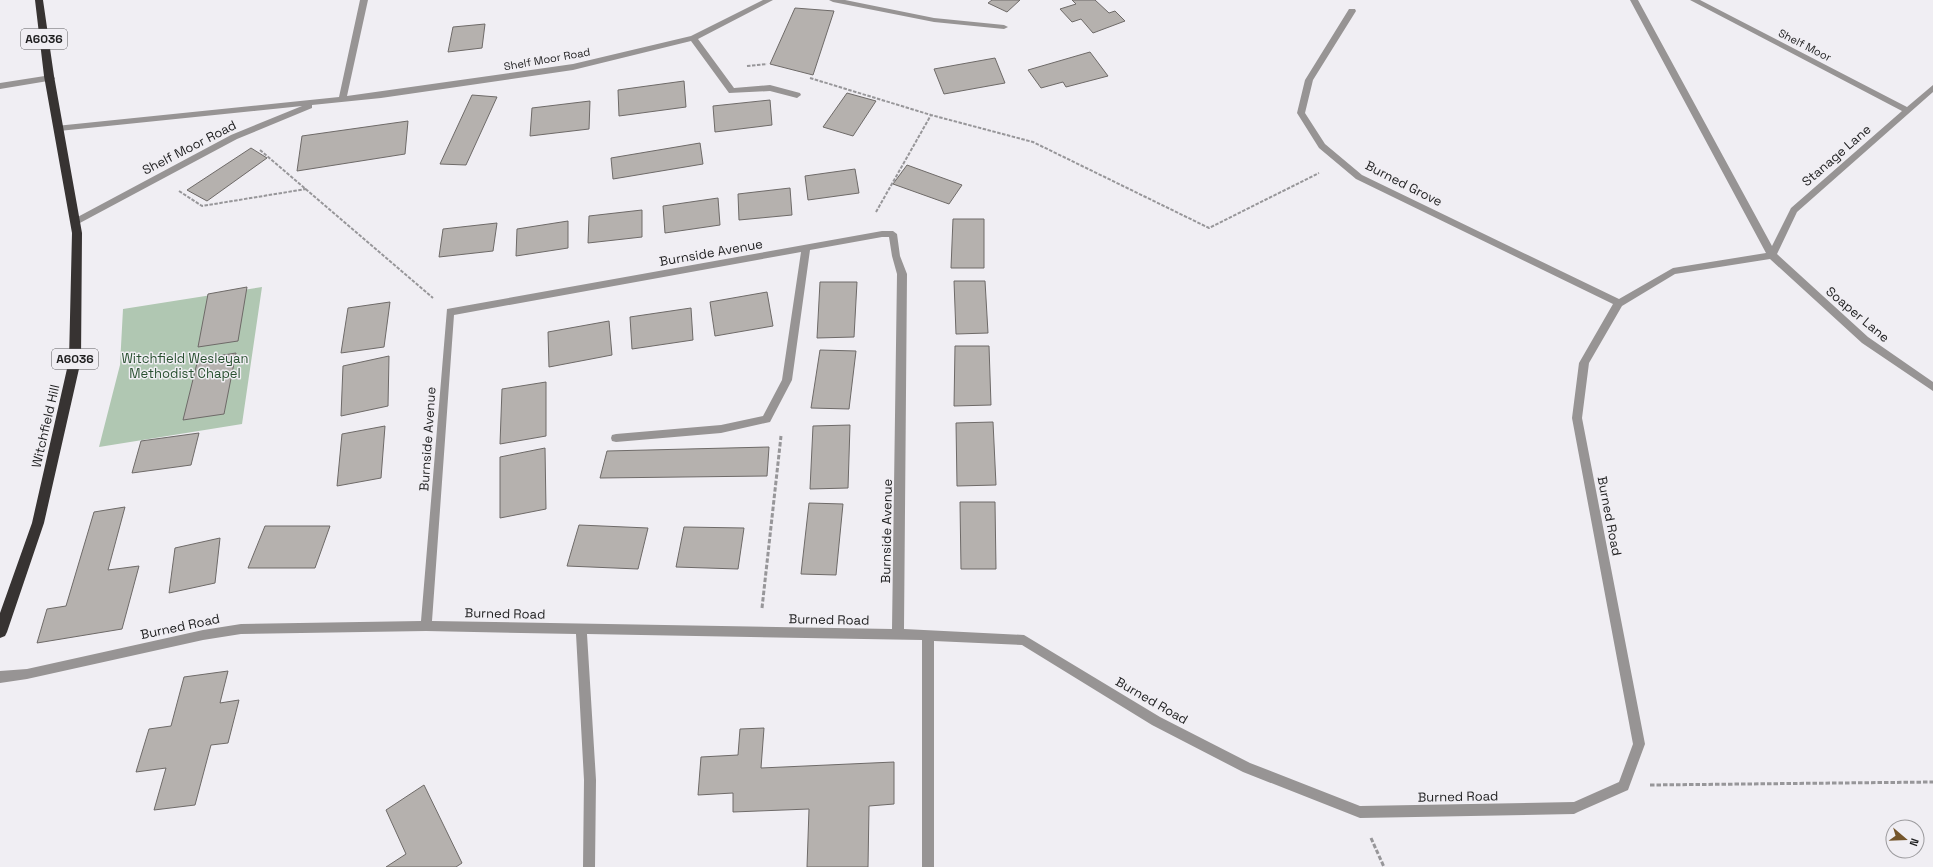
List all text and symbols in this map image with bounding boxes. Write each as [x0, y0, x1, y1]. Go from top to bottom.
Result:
street label: Shelf Moor [1776, 26, 1834, 64]
road number: A6036 [21, 29, 67, 49]
street label: Shelf Moor Road [503, 45, 591, 73]
street label: Shelf Moor Road [139, 116, 239, 178]
street label: Stanage Lane [1798, 121, 1874, 190]
street label: Burned Grove [1362, 157, 1445, 210]
street label: Burnside Avenue [658, 235, 764, 270]
street label: Soaper Lane [1822, 283, 1893, 346]
road number: A6036 [52, 349, 98, 369]
park label: Witchfield Wesleyan Methodist Chapel [121, 350, 249, 382]
street label: Witchfield Hill [28, 383, 63, 470]
street label: Burnside Avenue [415, 386, 440, 492]
street label: Burned Road [1593, 475, 1626, 557]
street label: Burnside Avenue [877, 479, 896, 583]
street label: Burned Road [464, 604, 546, 623]
street label: Burned Road [139, 610, 221, 643]
street label: Burned Road [788, 610, 870, 629]
street label: Burned Road [1113, 673, 1191, 728]
street label: Burned Road [1417, 787, 1499, 806]
north arrow [1885, 819, 1925, 859]
text: N [1907, 836, 1922, 848]

